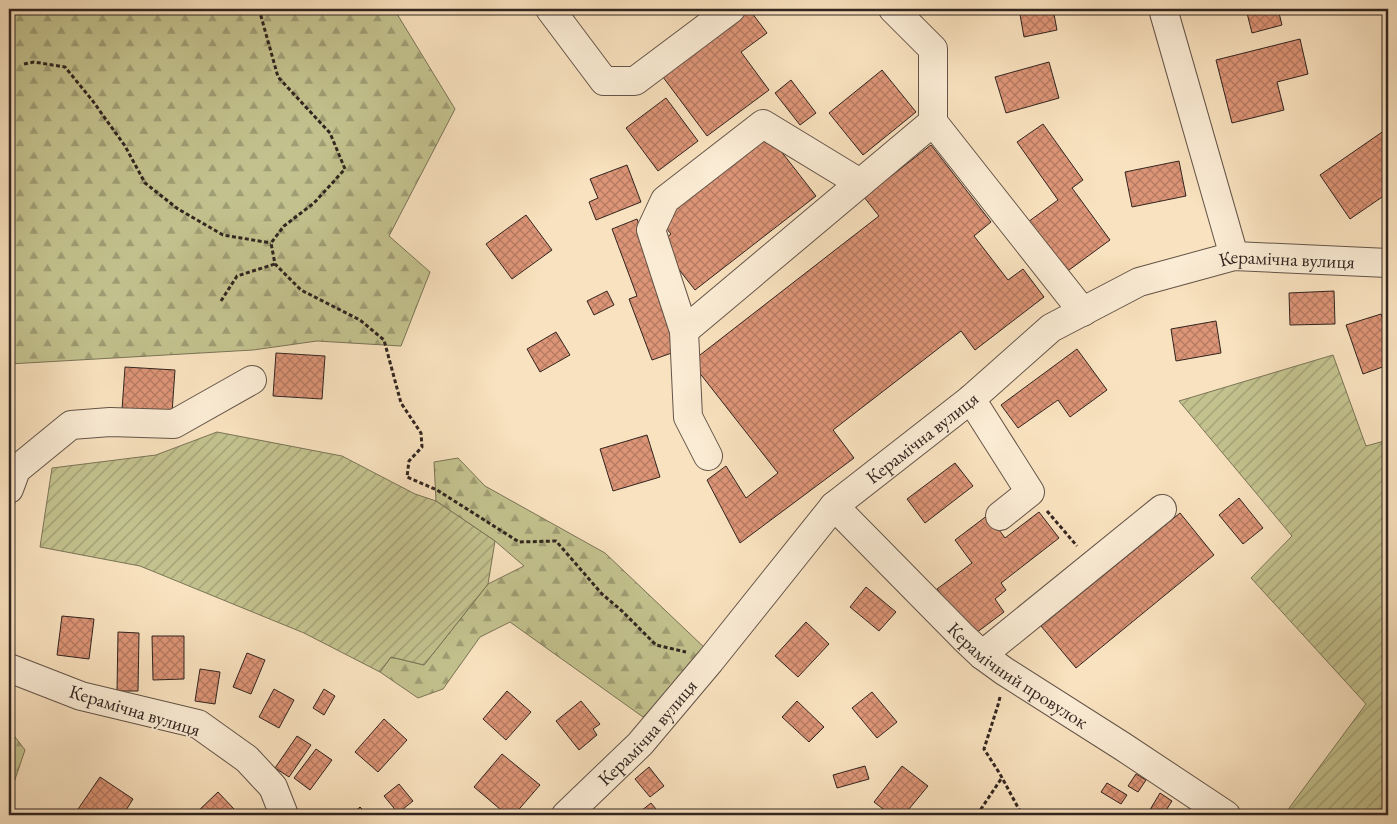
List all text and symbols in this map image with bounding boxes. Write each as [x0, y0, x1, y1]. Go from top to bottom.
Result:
street label: Керамічна вулиця [1216, 244, 1356, 274]
street label: Керамічна вулиця [861, 386, 984, 490]
street label: Керамічний провулок [942, 617, 1093, 734]
street label: Керамічна вулиця [592, 674, 703, 791]
street label: Керамічна вулиця [66, 679, 204, 742]

